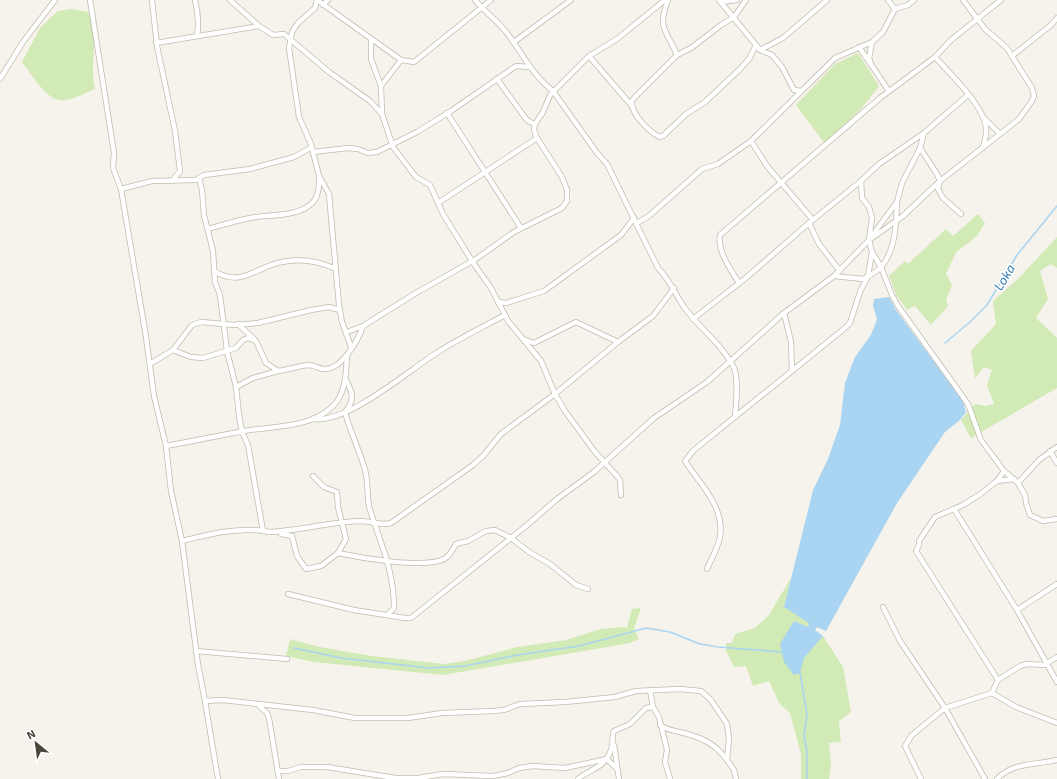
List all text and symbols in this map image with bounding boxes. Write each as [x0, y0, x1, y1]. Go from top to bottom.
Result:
water label: Loka [990, 261, 1018, 293]
north arrow [16, 723, 56, 763]
text: N [24, 726, 38, 741]

